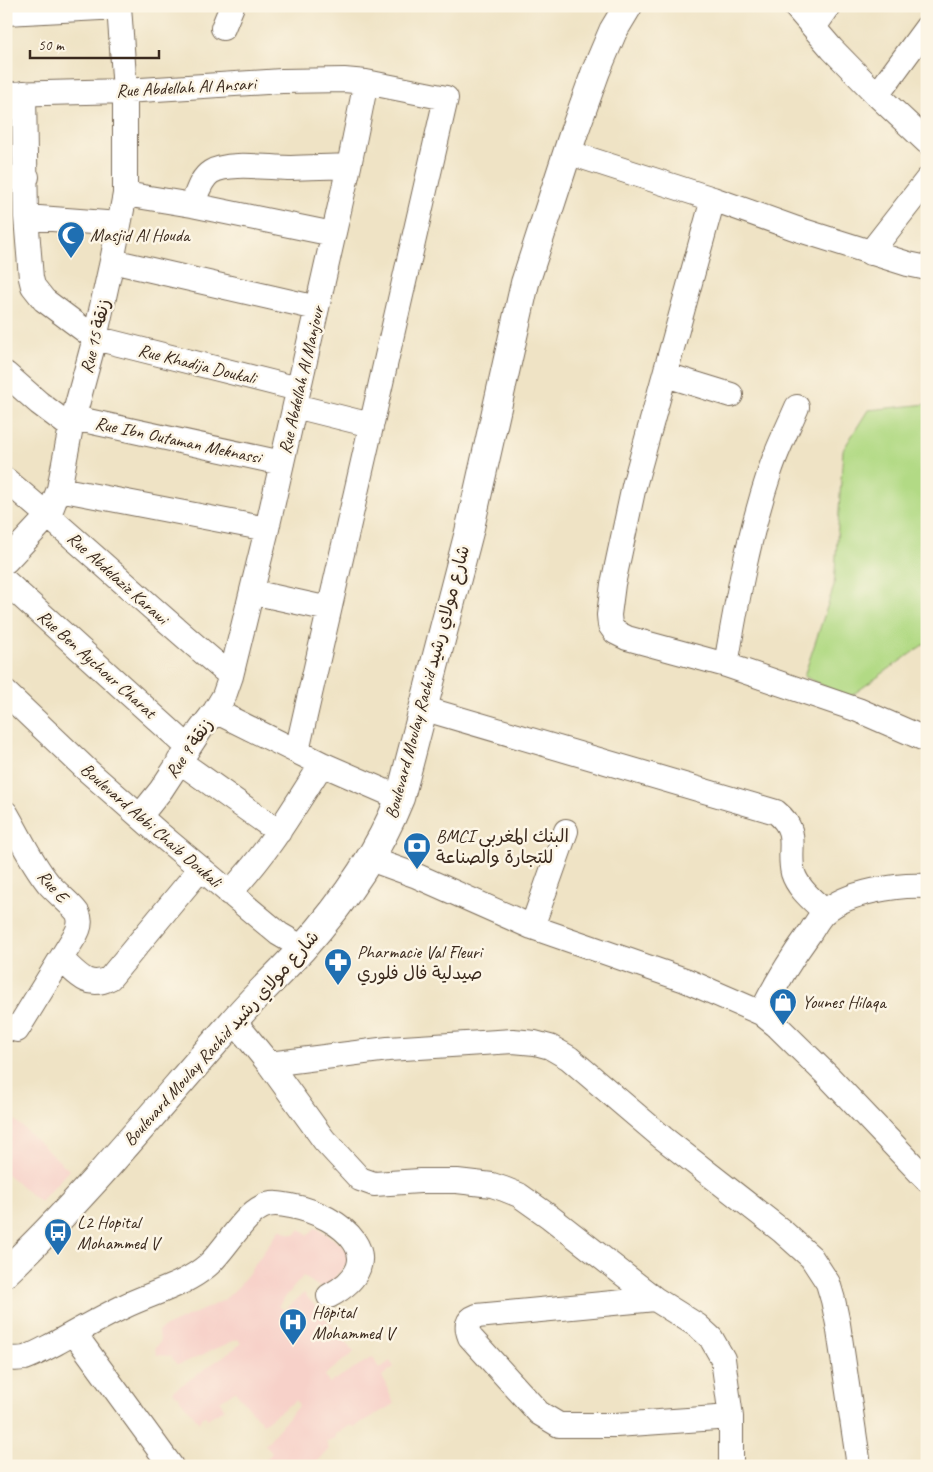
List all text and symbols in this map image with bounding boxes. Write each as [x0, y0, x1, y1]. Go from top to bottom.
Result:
scale bar [30, 28, 159, 60]
text: 50 m [38, 36, 65, 55]
street label: Rue Abdellah Al Ansari [116, 72, 259, 102]
mosque icon: Masjid Al Houda [56, 220, 86, 259]
place label: Masjid Al Houda [90, 224, 191, 246]
street label: Rue 15 زنقة [75, 296, 115, 376]
street label: Rue Abdellah Al Manjour [273, 303, 329, 456]
street label: Rue Khadija Doukali [136, 339, 260, 390]
street label: Rue Ibn Outaman Meknassi [93, 412, 265, 469]
street label: Rue Abdelaziz Karawi [63, 527, 175, 631]
street label: Boulevard Moulay Rachid شارع مولاي رشيد [380, 543, 476, 822]
street label: Rue Ben Aychour Charat [33, 605, 162, 724]
street label: Rue 9 زنقة [160, 714, 218, 782]
street label: Boulevard Abbi Chaib Doukali [76, 758, 228, 894]
place label: BMCI البنك المغربي للتجارة والصناعة [436, 825, 569, 868]
bank icon: BMCI البنك المغربي للتجارة والصناعة [402, 831, 432, 870]
street label: Rue E [33, 865, 75, 908]
street label: Boulevard Moulay Rachid شارع مولاي رشيد [118, 926, 325, 1152]
place label: Pharmacie Val Fleuri صيدلية فال فلوري [357, 941, 484, 986]
pharmacy icon: Pharmacie Val Fleuri صيدلية فال فلوري [323, 947, 353, 986]
shop icon: Younes Hilaqa [768, 987, 798, 1026]
place label: Younes Hilaqa [802, 991, 887, 1013]
place label: L2 Hopital Mohammed V [77, 1211, 162, 1254]
bus stop icon: L2 Hopital Mohammed V [43, 1217, 73, 1256]
place label: Hôpital Mohammed V [312, 1301, 397, 1344]
hospital icon: Hôpital Mohammed V [278, 1307, 308, 1346]

